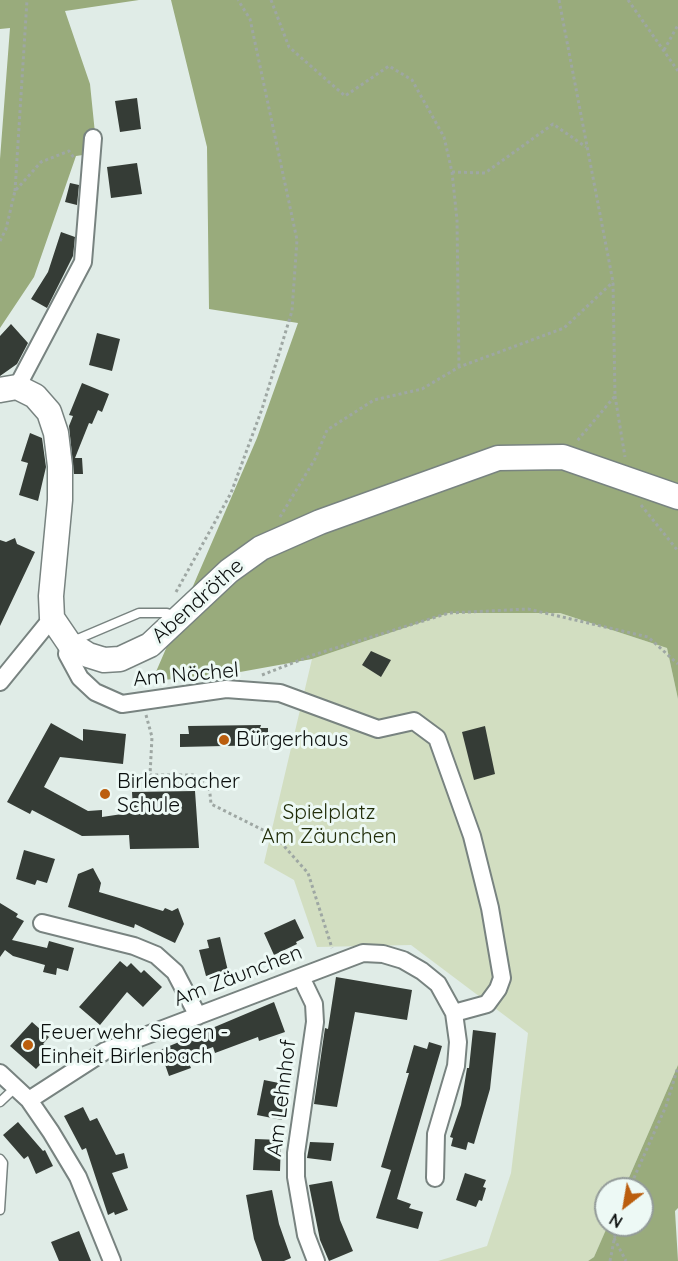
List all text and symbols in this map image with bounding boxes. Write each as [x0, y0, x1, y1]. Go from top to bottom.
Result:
street label: Abendröthe [147, 553, 249, 649]
street label: Am Nöchel [132, 658, 240, 692]
place label: Bürgerhaus [236, 727, 348, 753]
marker: Bürgerhaus [217, 733, 231, 747]
place label: Birlenbacher Schule [117, 769, 240, 819]
marker: Birlenbacher Schule [98, 787, 112, 801]
park label: Spielplatz Am Zäunchen [261, 800, 397, 850]
street label: Am Zäunchen [170, 940, 306, 1012]
place label: Feuerwehr Siegen - Einheit Birlenbach [40, 1020, 228, 1070]
marker: Feuerwehr Siegen - Einheit Birlenbach [21, 1038, 35, 1052]
street label: Am Lehnhof [262, 1038, 302, 1158]
north arrow [594, 1177, 654, 1237]
text: N [606, 1209, 626, 1232]

